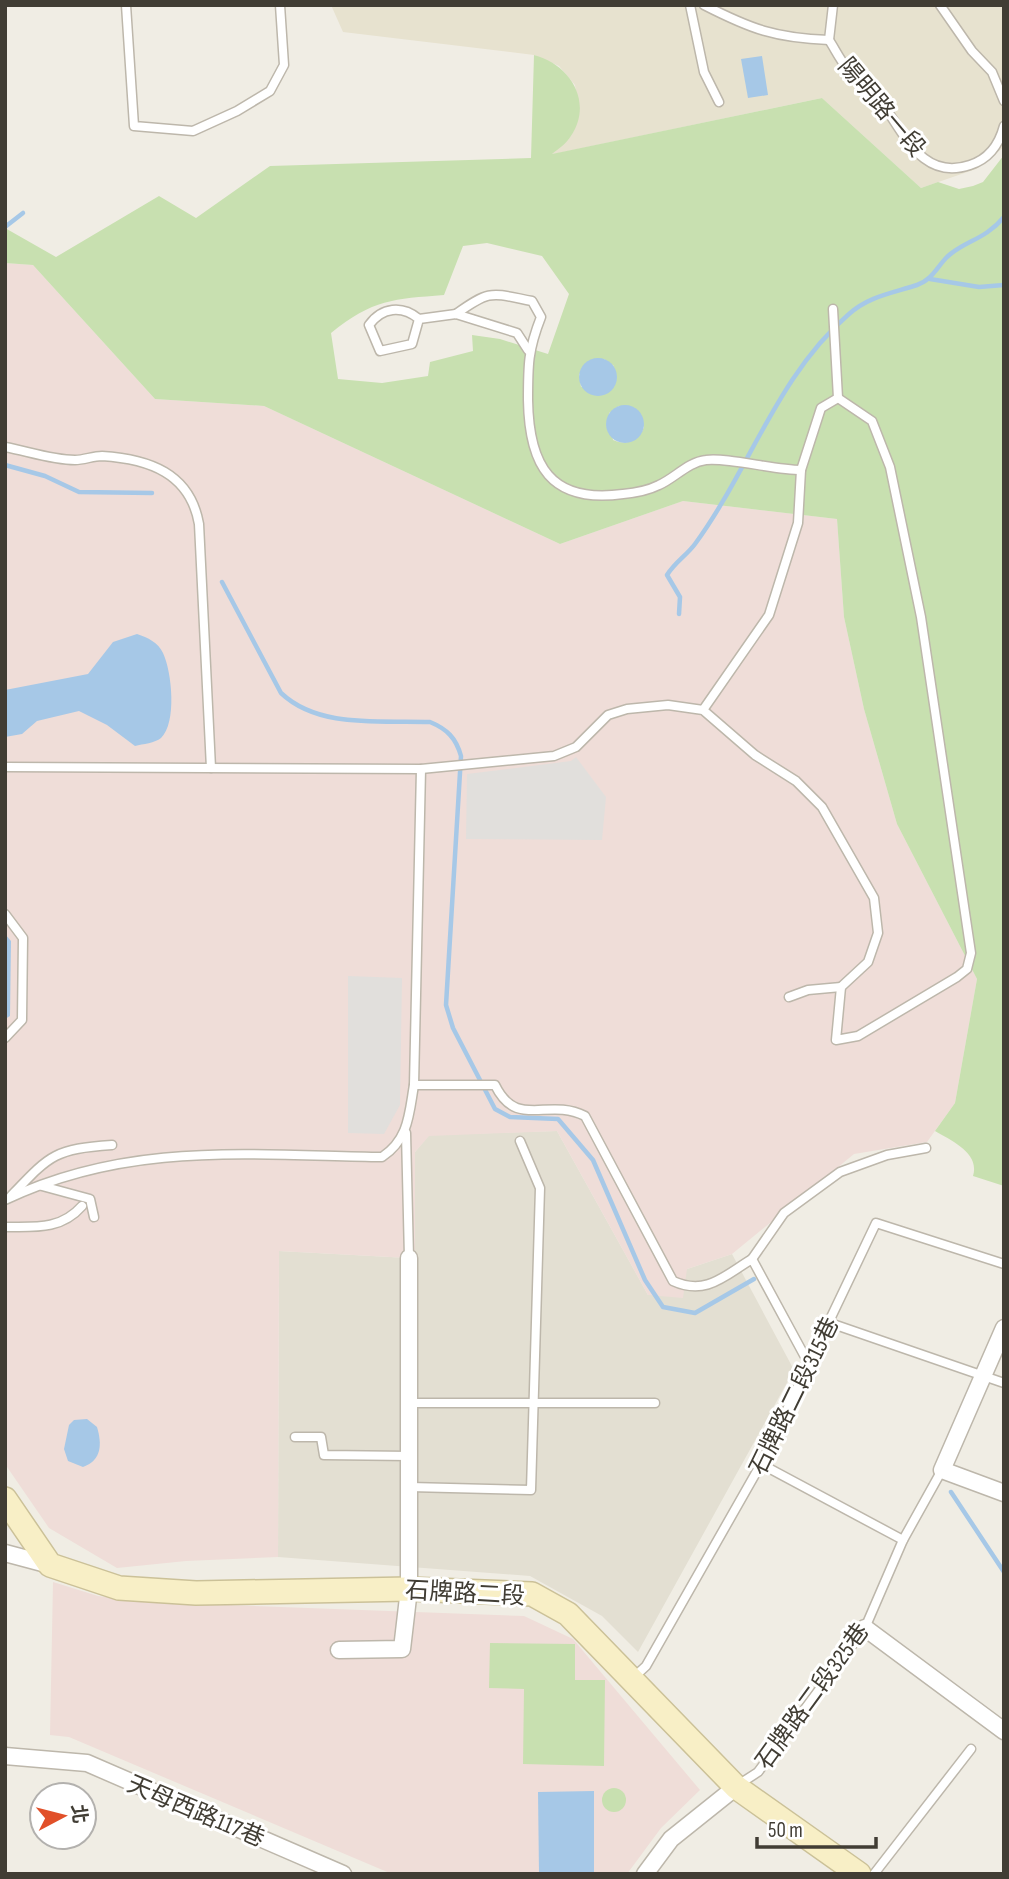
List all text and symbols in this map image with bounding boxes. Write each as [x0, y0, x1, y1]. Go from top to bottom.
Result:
street label: 陽明路一段 [832, 52, 931, 163]
street label: 石牌路二段315巷 [744, 1313, 845, 1480]
street label: 石牌路二段 [404, 1576, 526, 1611]
street label: 石牌路二段325巷 [750, 1618, 875, 1775]
street label: 天母西路117巷 [123, 1770, 269, 1853]
north arrow [28, 1781, 98, 1851]
text: 北 [66, 1803, 91, 1825]
scale bar [757, 1806, 876, 1850]
text: 50 m [768, 1818, 803, 1843]

